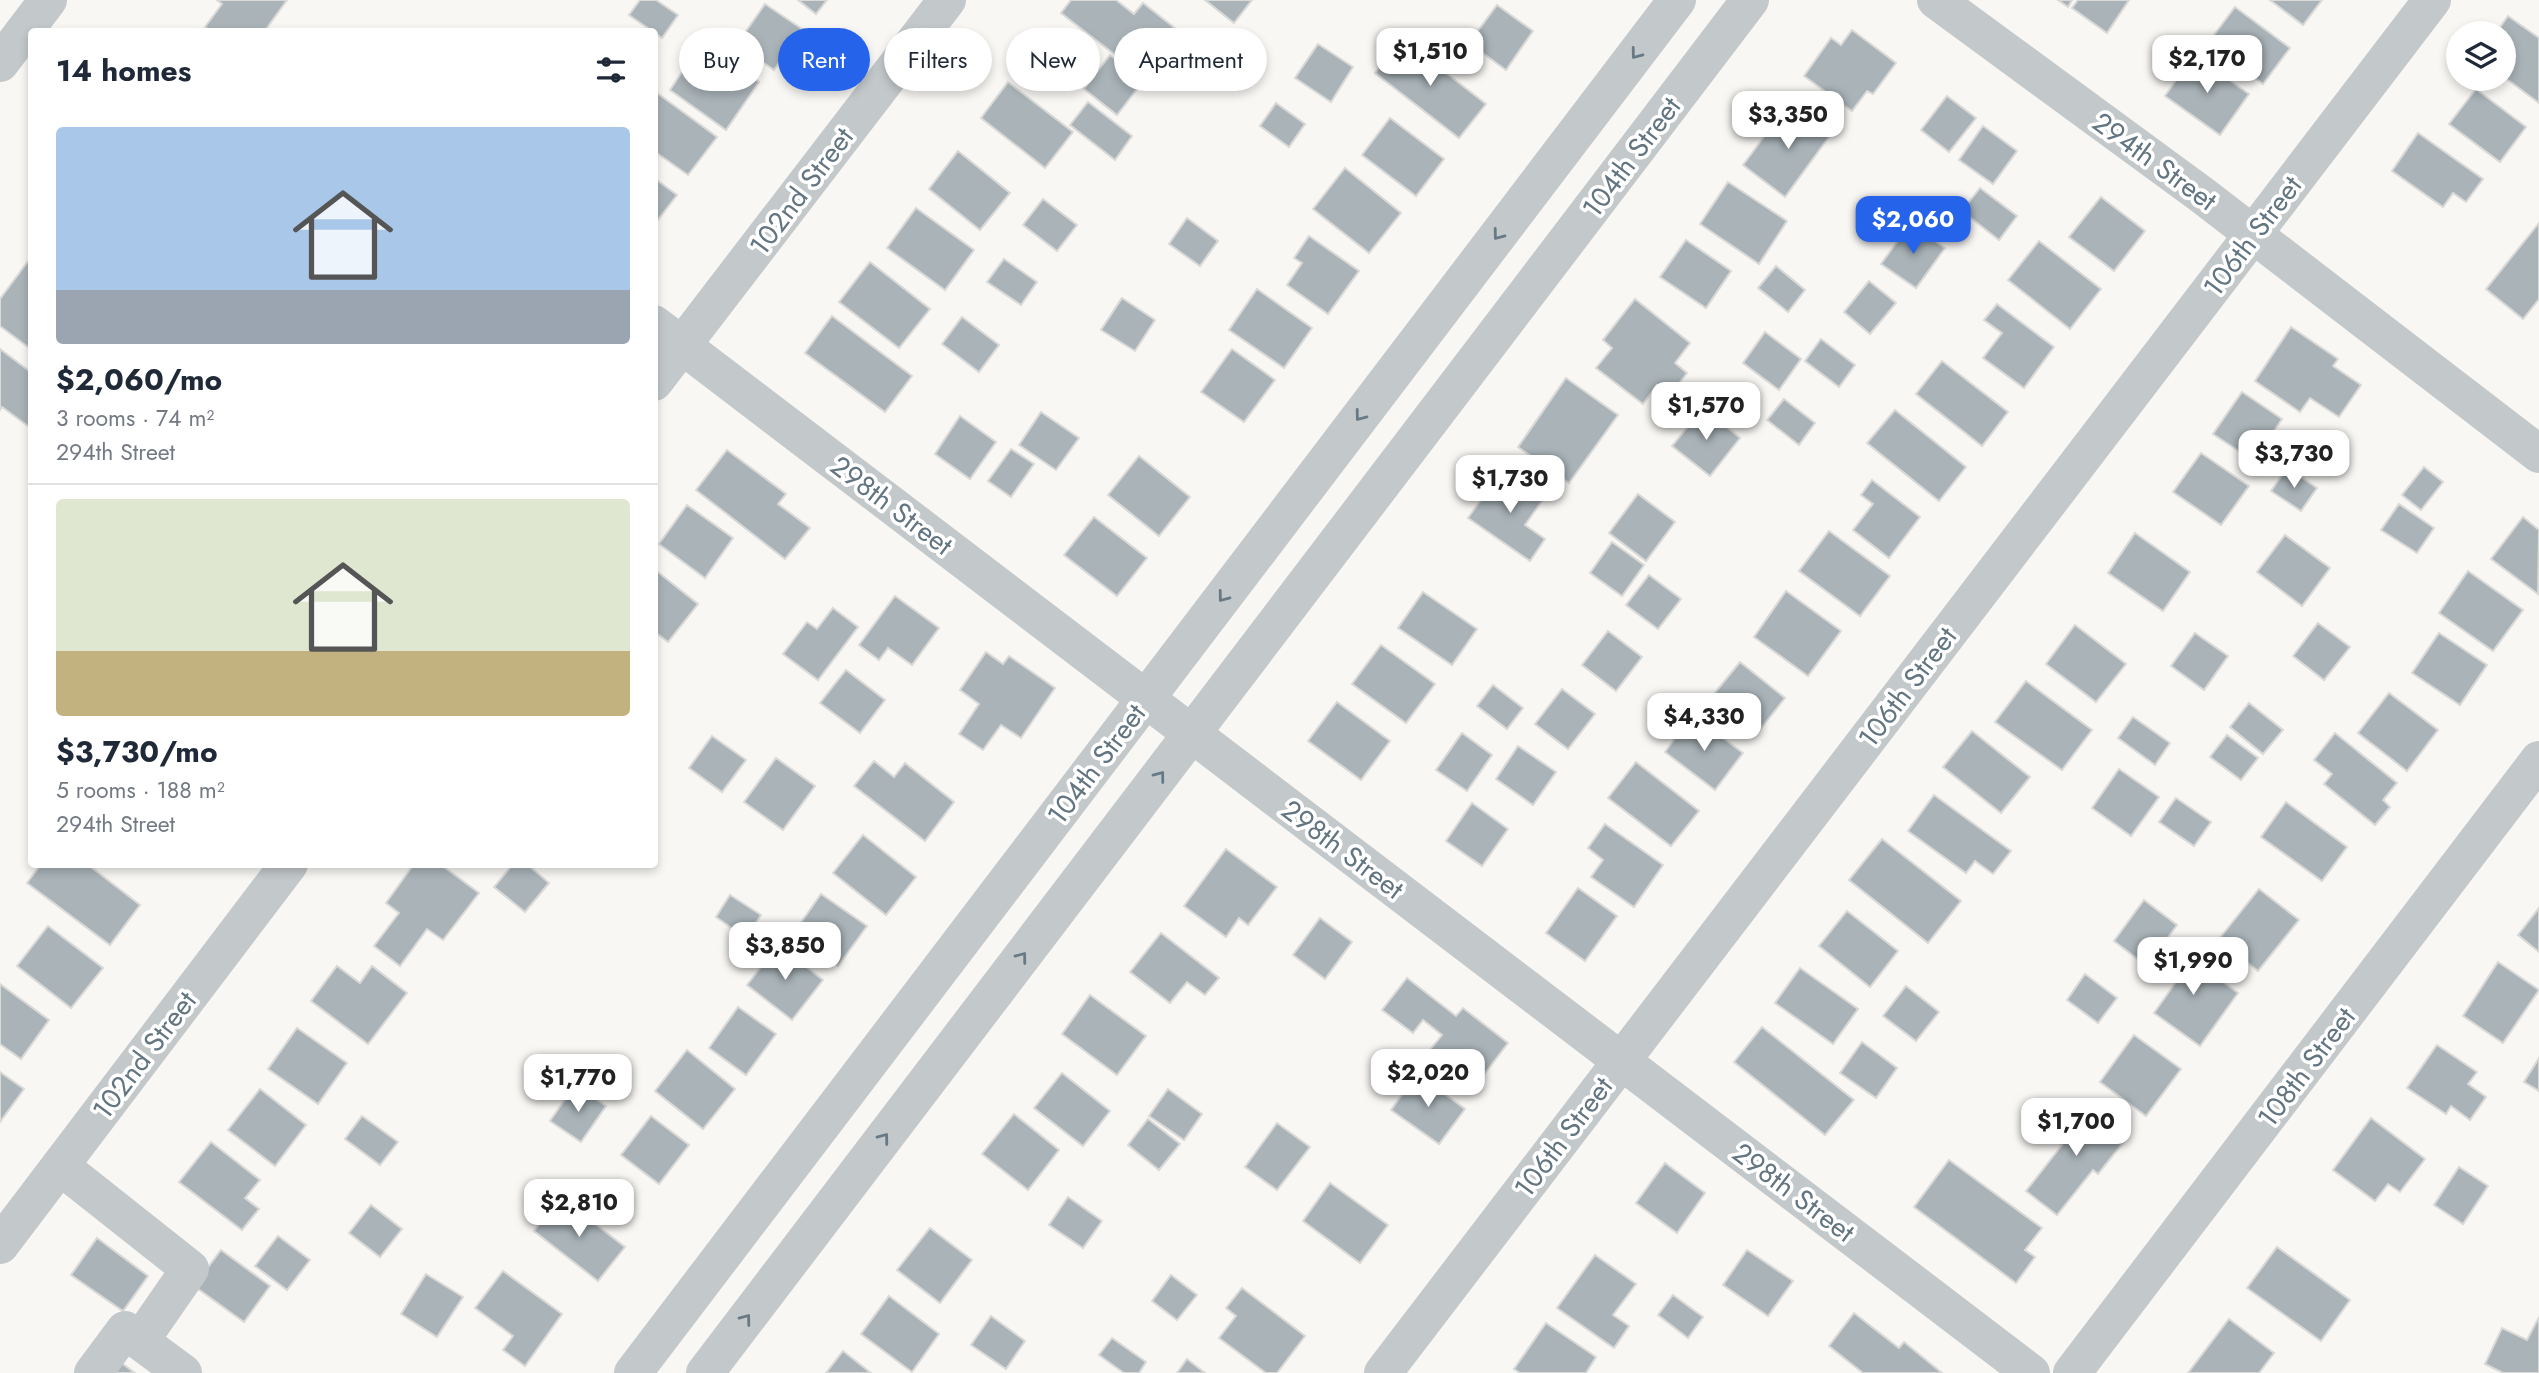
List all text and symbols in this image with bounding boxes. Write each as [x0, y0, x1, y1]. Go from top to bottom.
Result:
map controls [2446, 21, 2516, 91]
button: layers [2446, 21, 2516, 91]
chip: Buy [679, 28, 764, 91]
chip: Rent [778, 28, 870, 91]
chip: Filters [884, 28, 992, 91]
chip: New [1006, 28, 1100, 91]
chip: Apartment [1114, 28, 1267, 91]
pin: $1,510 [1373, 28, 1487, 88]
text: $1,510 [1392, 34, 1468, 68]
pin: $2,170 [2150, 36, 2264, 95]
text: $2,170 [2168, 41, 2246, 75]
one-way arrow [1632, 47, 1644, 59]
text: 14 homes [56, 49, 191, 92]
icon: filters [592, 51, 630, 89]
street label: 104th Street [1572, 88, 1691, 226]
pin: $3,350 [1731, 92, 1845, 151]
text: $3,350 [1748, 97, 1828, 131]
street label: 294th Street [2084, 102, 2226, 221]
street label: 102nd Street [740, 118, 863, 264]
street label: 106th Street [2193, 167, 2312, 305]
icon: home [280, 172, 406, 298]
pin: $2,060 [1856, 196, 1970, 256]
text: $2,060 [1872, 202, 1954, 236]
one-way arrow [1494, 228, 1507, 240]
text: $2,060/mo [56, 358, 222, 401]
pin: $1,570 [1649, 382, 1763, 442]
text: $1,570 [1667, 388, 1745, 422]
text: 3 rooms · 74 m² [56, 401, 214, 435]
one-way arrow [1356, 409, 1369, 421]
pin: $3,730 [2237, 430, 2351, 490]
text: 294th Street [56, 435, 175, 469]
text: $3,730 [2254, 436, 2334, 470]
street label: 298th Street [822, 446, 962, 565]
pin: $1,730 [1453, 456, 1567, 515]
text: $1,730 [1472, 461, 1548, 495]
icon: home [280, 544, 406, 670]
one-way arrow [1218, 590, 1231, 602]
street label: 106th Street [1848, 618, 1967, 756]
pin: $4,330 [1647, 694, 1761, 753]
street label: 104th Street [1037, 695, 1156, 833]
text: $4,330 [1663, 699, 1745, 733]
text: $3,730/mo [56, 730, 218, 773]
one-way arrow [1151, 771, 1164, 783]
text: 5 rooms · 188 m² [56, 773, 225, 807]
street label: 298th Street [1273, 790, 1413, 909]
text: 294th Street [56, 807, 175, 841]
pin: $3,850 [728, 922, 842, 982]
text: $3,850 [745, 928, 825, 962]
pin: $1,990 [2136, 937, 2250, 997]
text: $1,990 [2153, 943, 2233, 977]
one-way arrow [1014, 952, 1026, 964]
street label: 102nd Street [83, 982, 206, 1128]
street label: 108th Street [2248, 998, 2365, 1136]
pin: $2,020 [1371, 1050, 1485, 1109]
pin: $1,770 [521, 1054, 635, 1114]
text: $2,020 [1387, 1055, 1469, 1089]
text: $1,770 [540, 1060, 616, 1094]
street label: 106th Street [1504, 1068, 1623, 1206]
pin: $1,700 [2019, 1098, 2133, 1158]
text: $1,700 [2037, 1104, 2115, 1138]
one-way arrow [876, 1133, 889, 1145]
street label: 298th Street [1724, 1133, 1864, 1252]
pin: $2,810 [522, 1180, 636, 1239]
text: $2,810 [540, 1185, 618, 1219]
one-way arrow [738, 1314, 751, 1326]

